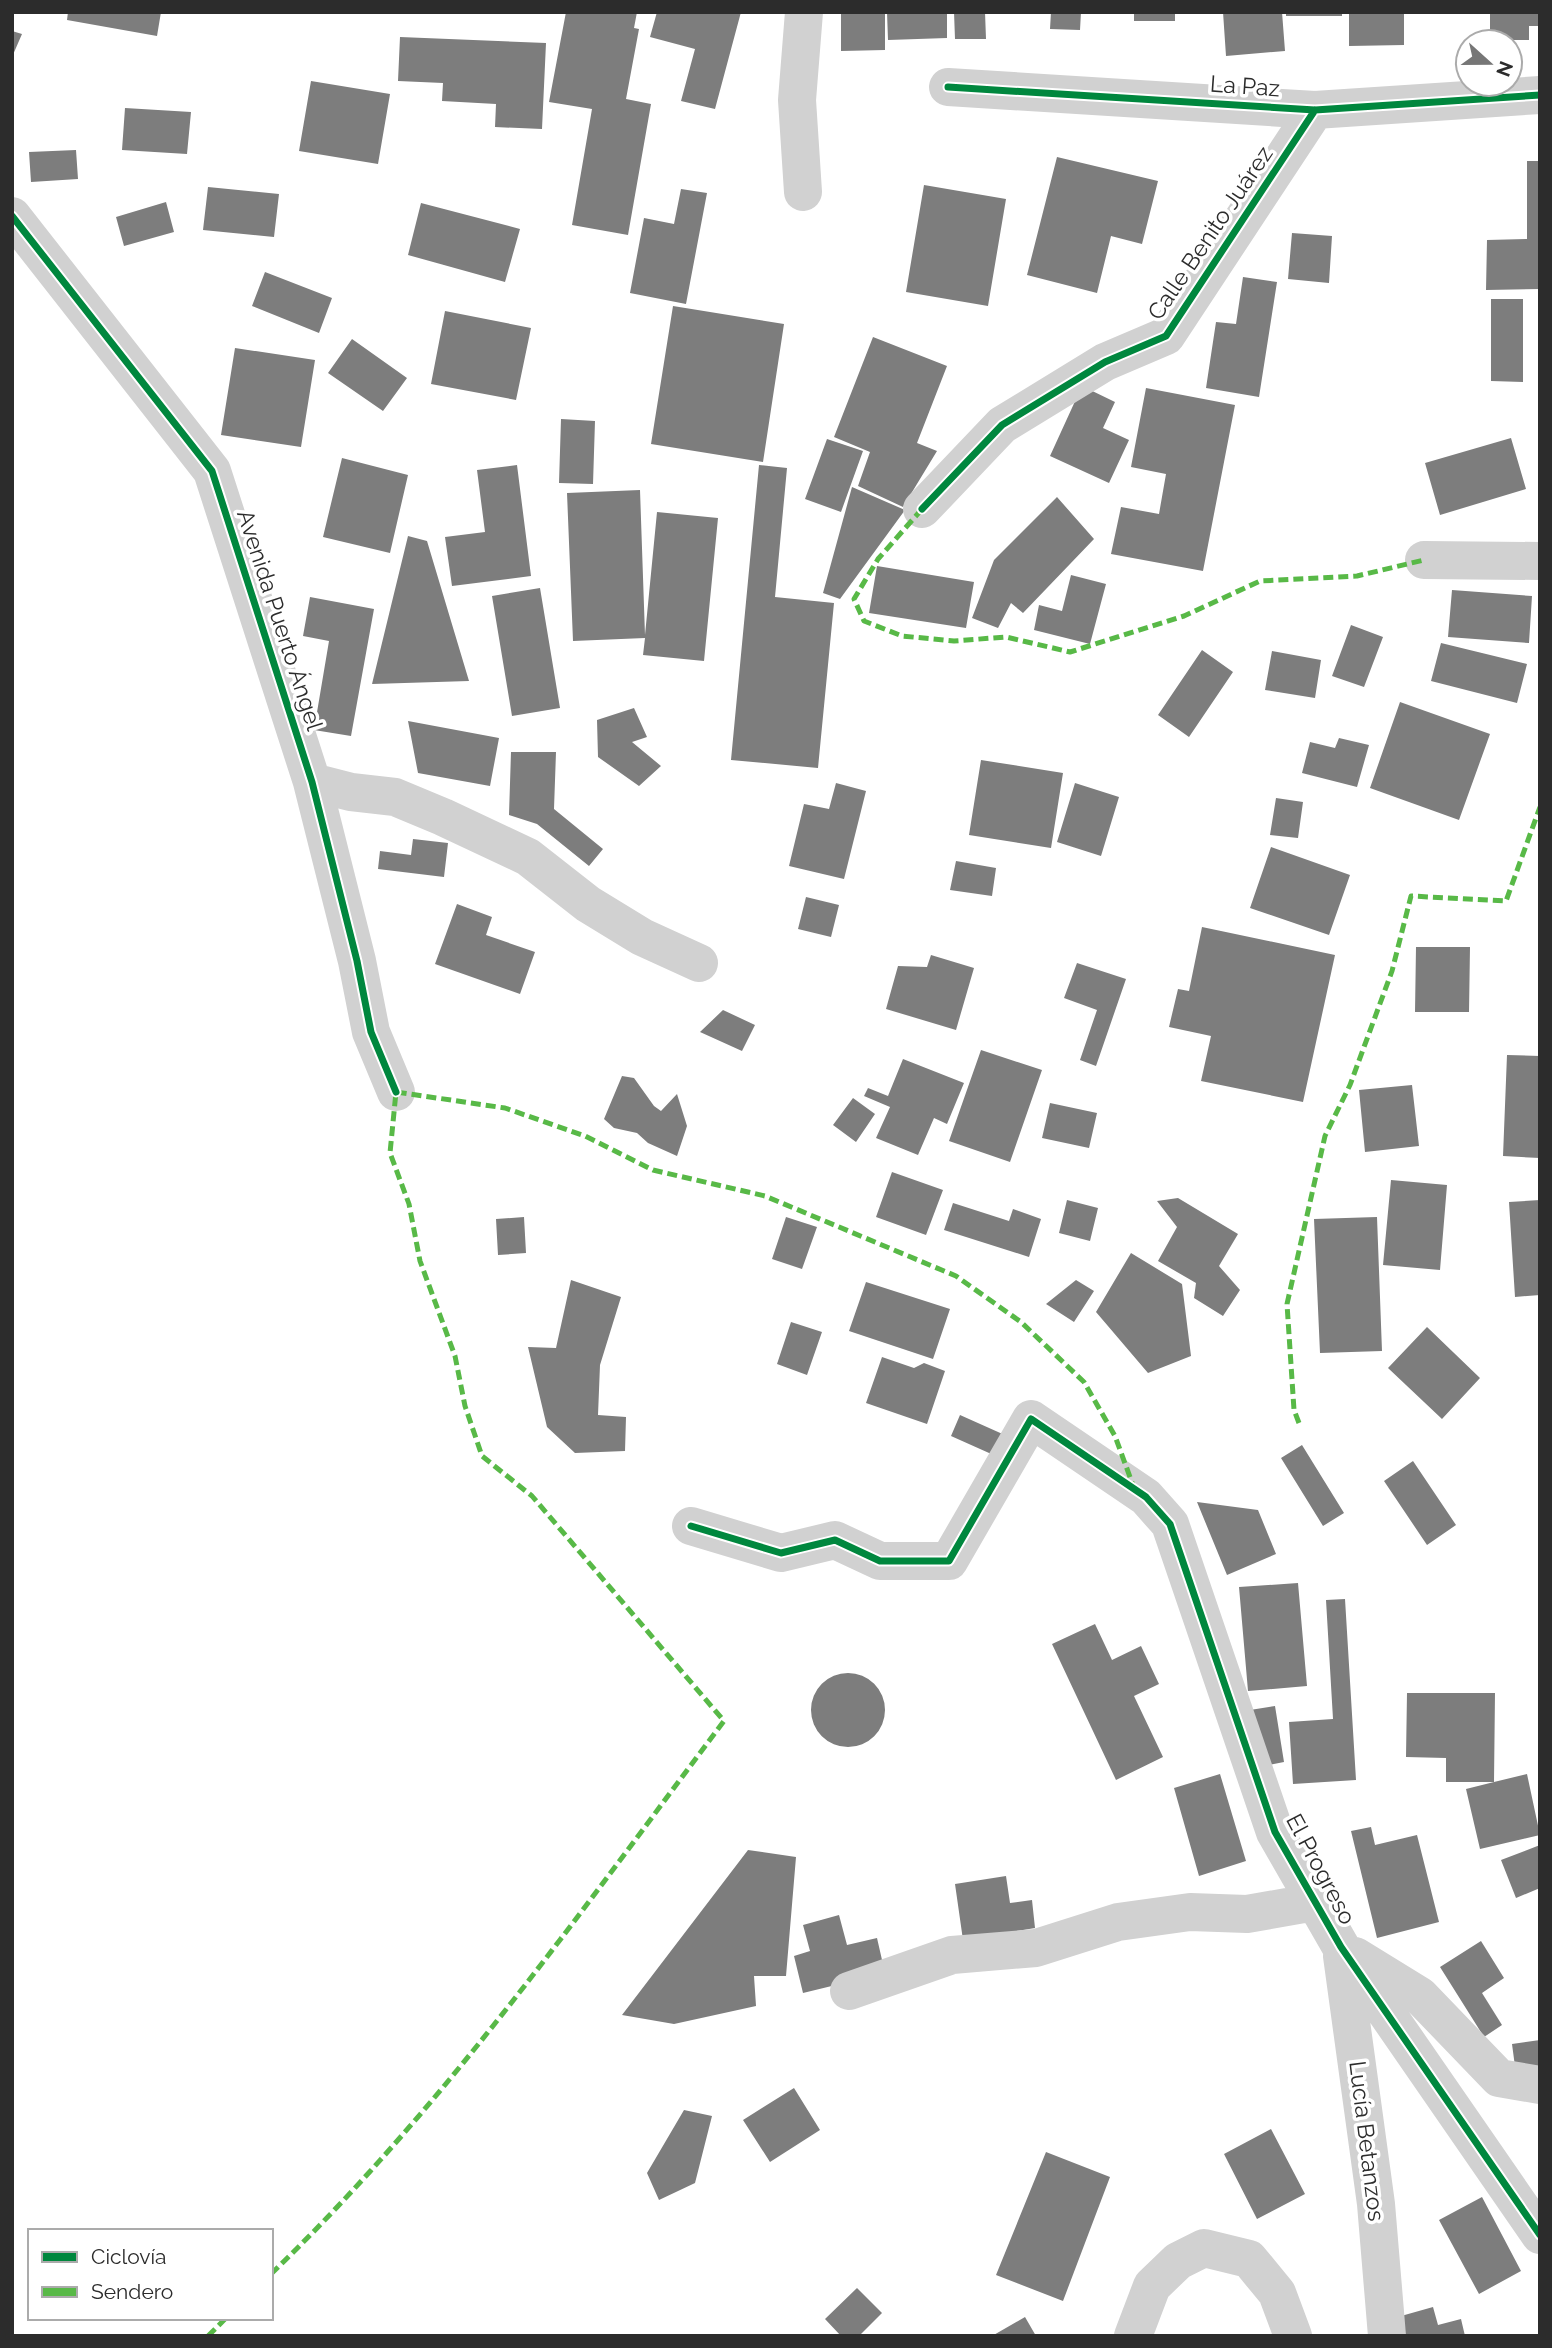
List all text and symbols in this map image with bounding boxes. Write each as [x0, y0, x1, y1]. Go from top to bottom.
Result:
north arrow [1454, 28, 1524, 98]
text: N [1492, 58, 1518, 80]
street label: La Paz [1209, 70, 1281, 101]
street label: Calle Benito Juárez [1142, 141, 1278, 325]
street label: Avenida Puerto Ángel [232, 506, 329, 734]
street label: El Progreso [1281, 1809, 1362, 1929]
street label: Lucía Betanzos [1344, 2059, 1391, 2223]
legend [28, 2229, 273, 2320]
text: Ciclovía [91, 2244, 167, 2269]
text: Sendero [91, 2279, 173, 2304]

